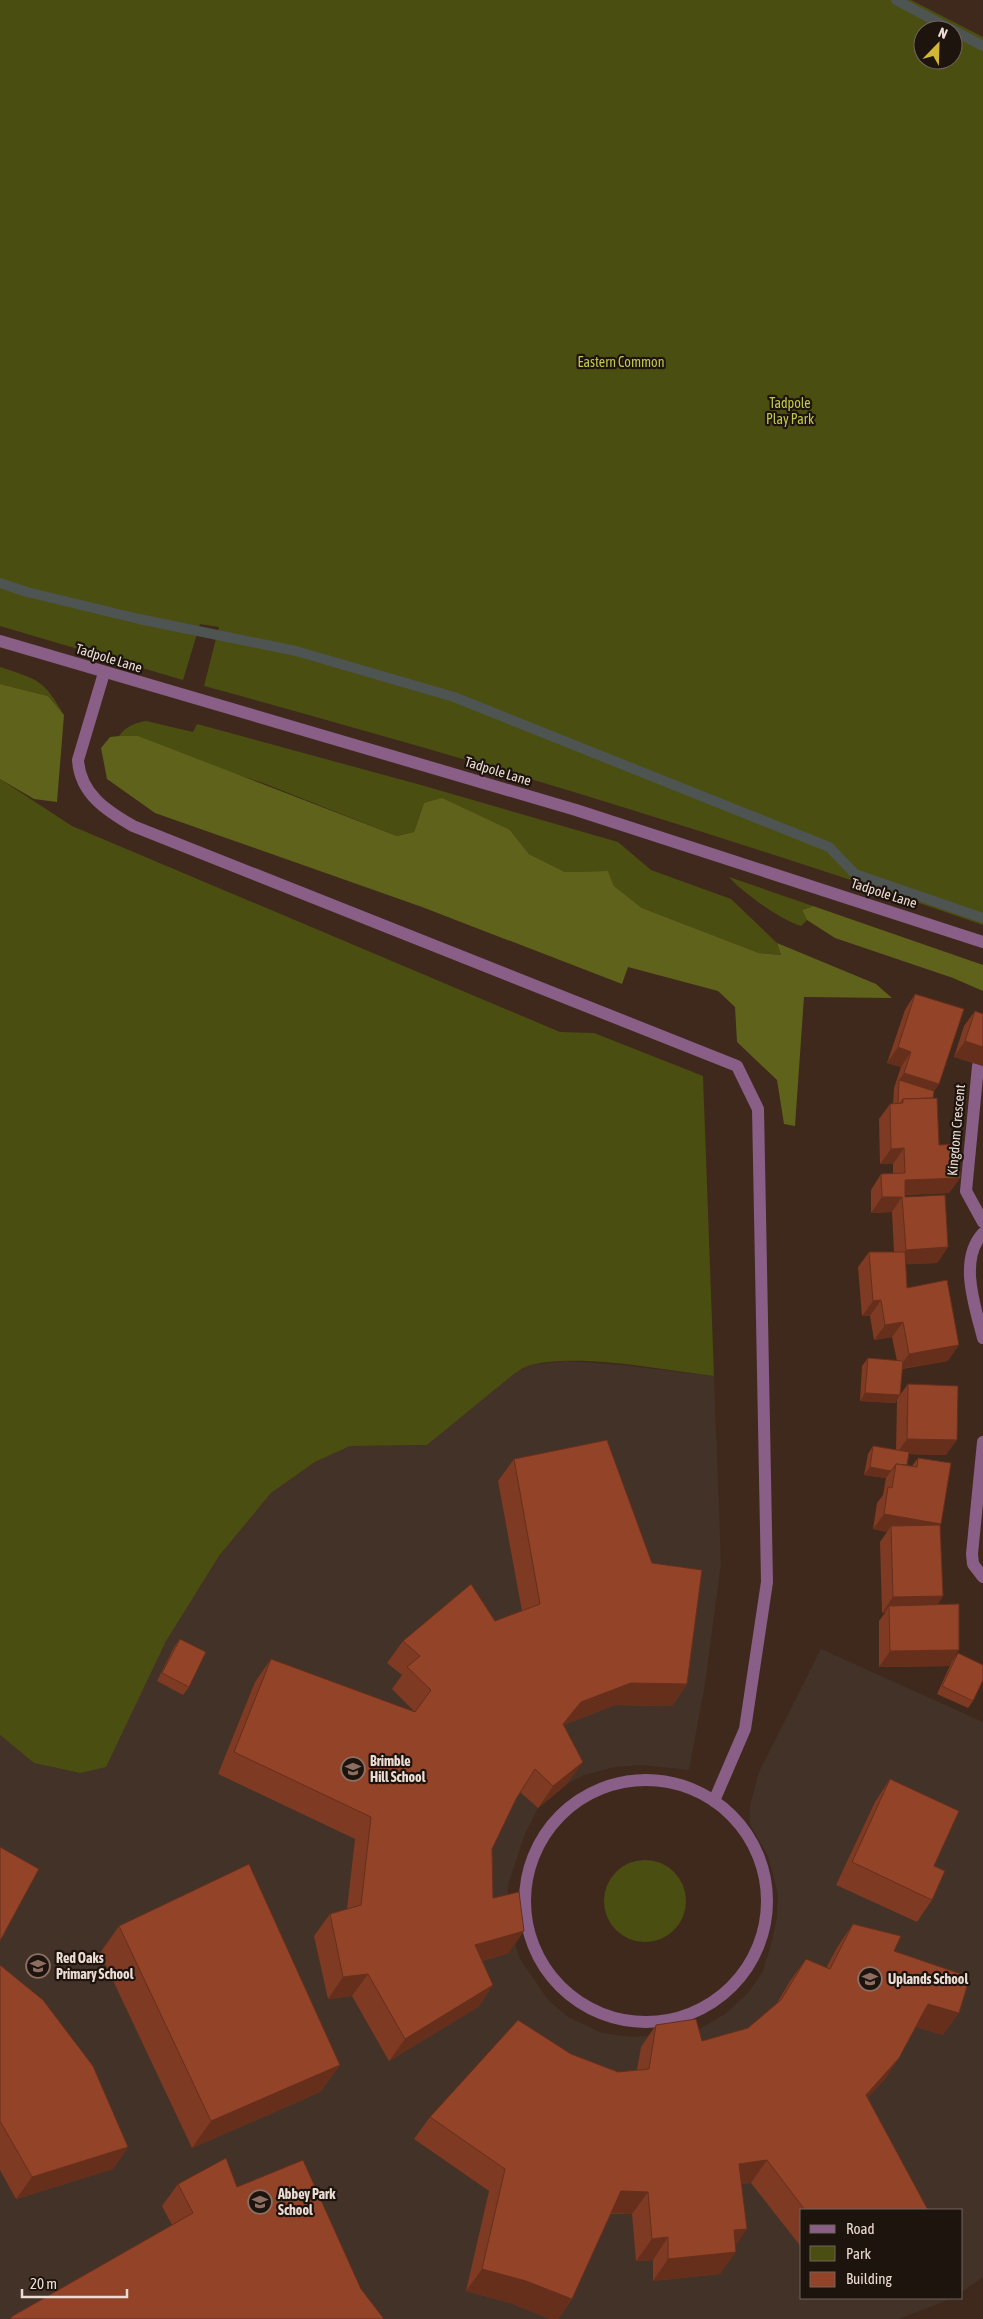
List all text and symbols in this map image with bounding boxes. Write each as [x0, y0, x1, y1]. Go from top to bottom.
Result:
north arrow [913, 20, 963, 70]
text: N [936, 24, 950, 42]
park label: Eastern Common [578, 354, 664, 370]
park label: Tadpole Play Park [766, 395, 814, 427]
street label: Tadpole Lane [74, 640, 144, 676]
street label: Tadpole Lane [463, 753, 533, 789]
street label: Tadpole Lane [849, 875, 919, 911]
street label: Kingdom Crescent [944, 1084, 968, 1176]
place label: Brimble Hill School [370, 1753, 426, 1785]
school or university icon: Brimble Hill School [340, 1756, 366, 1782]
place label: Red Oaks Primary School [56, 1950, 134, 1982]
school or university icon: Red Oaks Primary School [25, 1953, 51, 1979]
school or university icon: Uplands School [857, 1966, 883, 1992]
place label: Uplands School [888, 1971, 968, 1987]
place label: Abbey Park School [277, 2186, 336, 2218]
school or university icon: Abbey Park School [247, 2189, 273, 2215]
legend [800, 2209, 963, 2299]
text: Road [846, 2220, 875, 2237]
text: Park [846, 2245, 871, 2262]
scale bar [22, 2266, 128, 2298]
text: Building [846, 2270, 892, 2287]
text: 20 m [30, 2275, 57, 2292]

